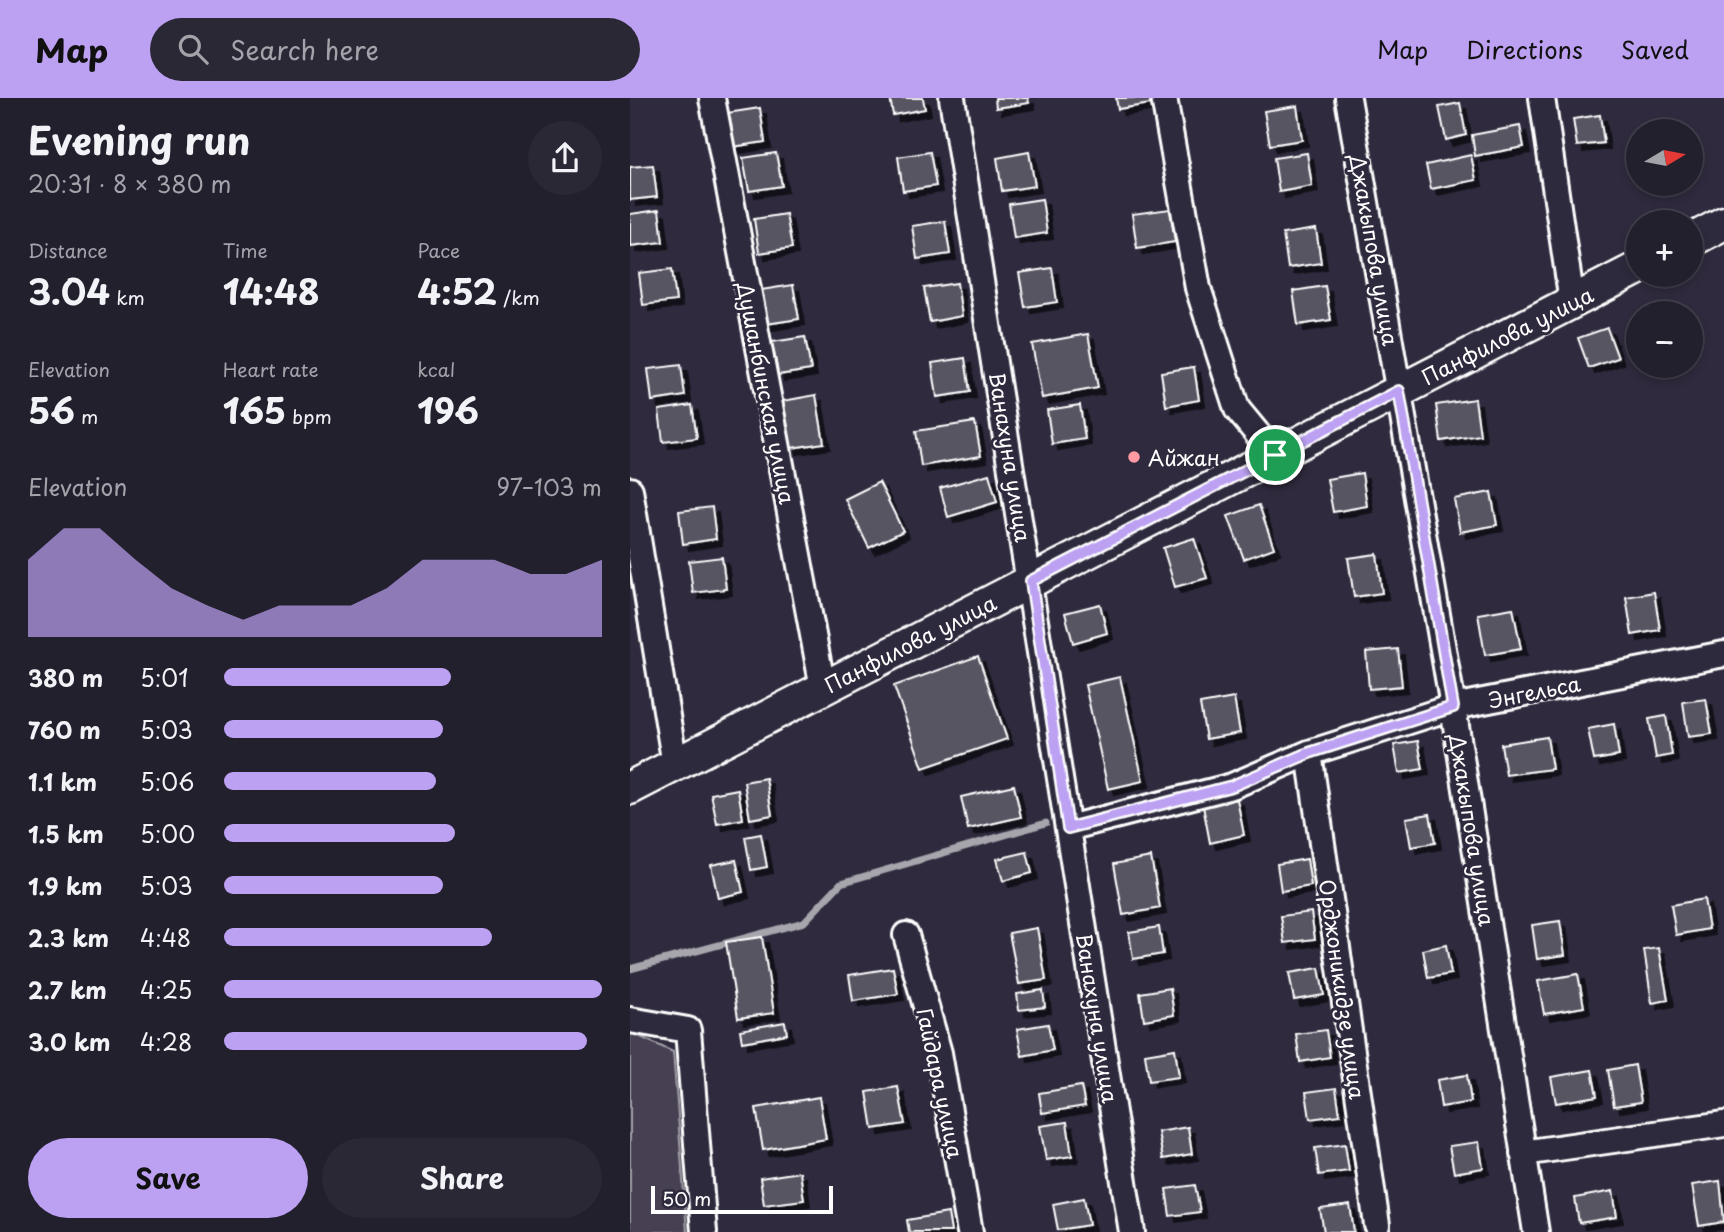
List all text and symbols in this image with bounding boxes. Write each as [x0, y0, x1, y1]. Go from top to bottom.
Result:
search box [150, 18, 640, 81]
text: Map [35, 24, 108, 74]
icon: search [174, 30, 212, 68]
text: Search here [230, 30, 379, 69]
text: Map [1377, 31, 1428, 67]
text: Directions [1466, 31, 1583, 67]
text: Saved [1621, 31, 1689, 67]
text: Evening run [28, 111, 250, 168]
north arrow [1626, 119, 1703, 196]
map controls [1626, 119, 1703, 378]
button: share [528, 121, 602, 195]
street label: Джакыпова улица [1342, 151, 1408, 349]
text: 20:31 · 8 × 380 m [28, 166, 231, 201]
button: + [1626, 210, 1703, 287]
text: Distance [28, 236, 108, 264]
text: Time [223, 236, 268, 264]
text: Pace [417, 236, 460, 264]
text: 3.04 [28, 264, 110, 317]
text: 14:48 [223, 264, 320, 317]
text: 4:52 [417, 264, 497, 317]
street label: Душанбинская улица [730, 278, 804, 507]
street label: Панфилова улица [1416, 278, 1599, 392]
text: km [110, 283, 145, 311]
text: /km [497, 283, 540, 311]
button: − [1626, 301, 1703, 378]
text: Elevation [28, 355, 110, 383]
text: Heart rate [223, 355, 319, 383]
text: kcal [417, 355, 455, 383]
street label: Ванахуна улица [982, 370, 1040, 545]
text: 56 [28, 383, 75, 436]
text: 165 [223, 383, 286, 436]
text: 196 [417, 383, 479, 436]
text: m [75, 402, 98, 430]
text: bpm [286, 402, 332, 430]
pin [1245, 425, 1305, 485]
icon: arrive [1256, 436, 1294, 474]
place label: Айжан [1148, 441, 1220, 473]
marker: Айжан [1126, 449, 1142, 465]
text: Elevation [28, 469, 127, 504]
text: 97–103 m [497, 469, 602, 504]
street label: Панфилова улица [819, 586, 1002, 700]
text: 380 m [28, 660, 103, 695]
text: 5:01 [140, 660, 188, 695]
street label: Энгельса [1485, 666, 1583, 716]
text: 760 m [28, 712, 101, 747]
text: 5:03 [140, 712, 193, 747]
street label: Джакыпова улица [1442, 731, 1504, 929]
text: 1.1 km [28, 764, 97, 799]
text: 5:06 [140, 764, 194, 799]
text: 1.5 km [28, 816, 104, 851]
text: 5:00 [140, 816, 195, 851]
text: 1.9 km [28, 868, 102, 903]
text: 5:03 [140, 868, 193, 903]
street label: Орджоникидзе улица [1312, 877, 1374, 1102]
text: 2.3 km [28, 920, 109, 955]
text: 4:48 [140, 920, 191, 955]
street label: Ванахуна улица [1069, 931, 1127, 1106]
text: 2.7 km [28, 972, 107, 1007]
text: 4:25 [140, 972, 192, 1007]
street label: Гайдара улица [909, 1005, 973, 1162]
text: 3.0 km [28, 1024, 110, 1059]
text: 4:28 [140, 1024, 192, 1059]
button: Save [28, 1138, 308, 1218]
button: Share [322, 1138, 602, 1218]
scale bar [651, 1183, 833, 1215]
text: 50 m [662, 1184, 711, 1212]

